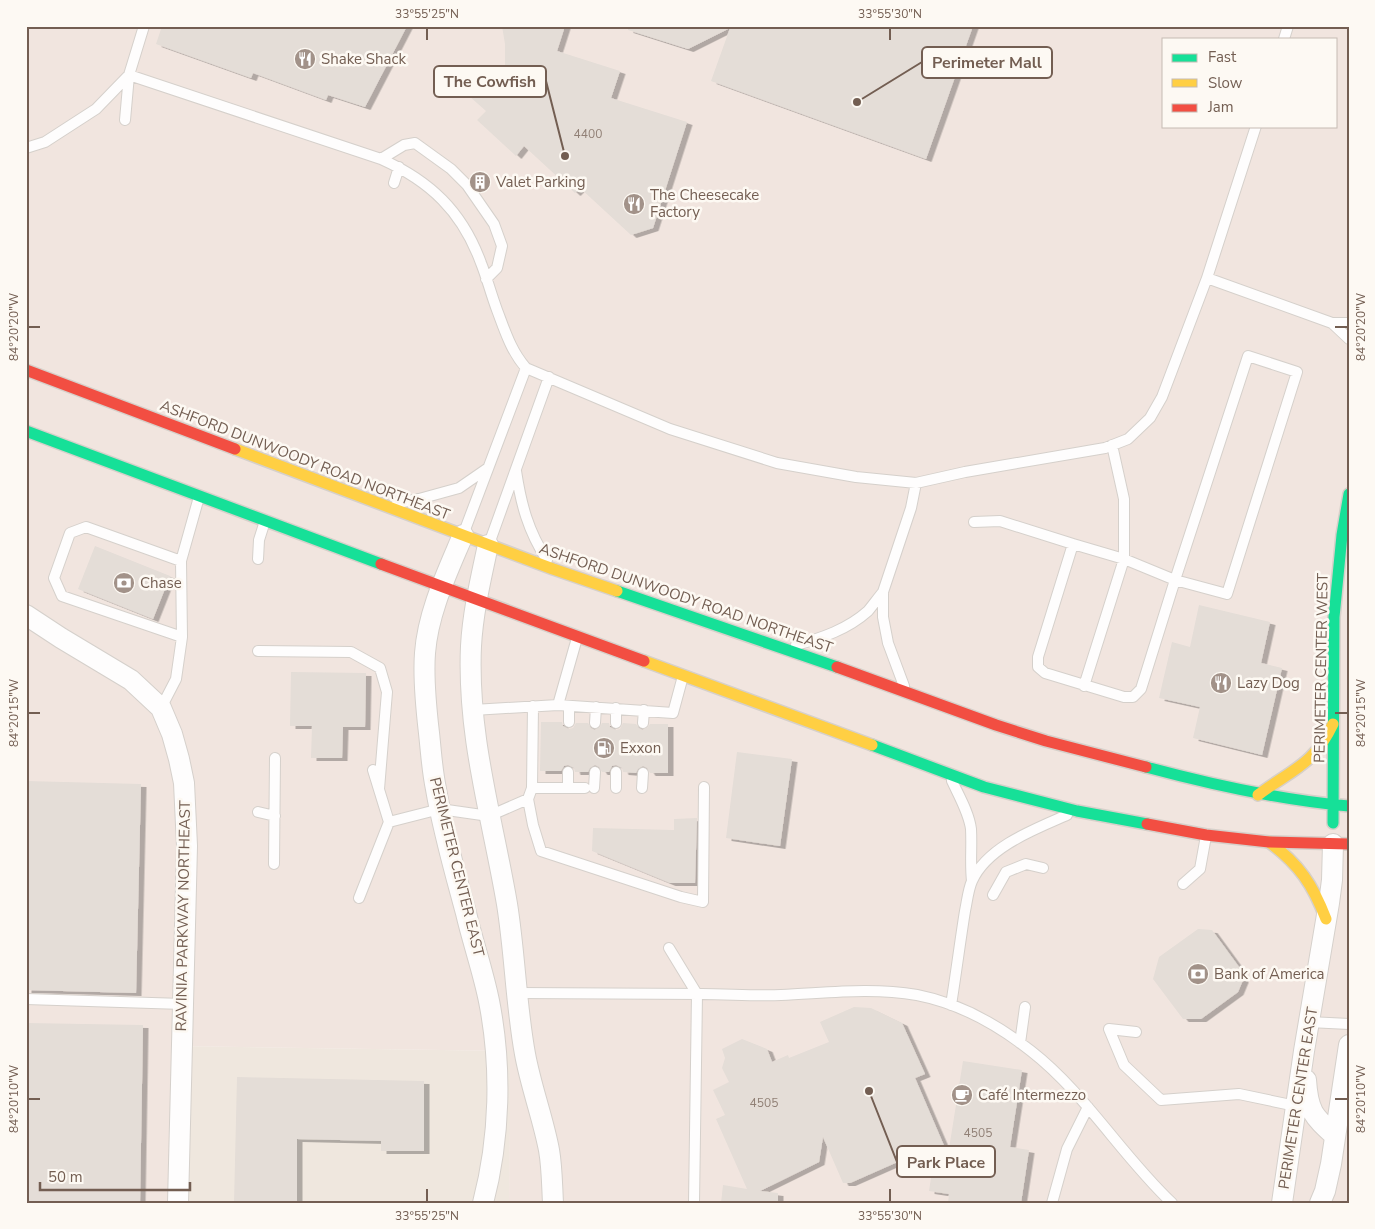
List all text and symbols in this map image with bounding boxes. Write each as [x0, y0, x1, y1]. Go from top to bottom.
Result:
text: 33°55'25"N [395, 6, 459, 22]
text: 33°55'30"N [858, 6, 922, 22]
legend [1162, 38, 1338, 128]
restaurant icon: Shake Shack [293, 47, 317, 71]
callout: Perimeter Mall [922, 47, 1052, 78]
text: Fast [1208, 47, 1237, 67]
place label: Shake Shack [321, 49, 406, 69]
text: Perimeter Mall [932, 52, 1042, 74]
callout: The Cowfish [434, 66, 546, 97]
text: The Cowfish [444, 71, 536, 93]
text: Slow [1208, 73, 1243, 93]
text: Jam [1207, 97, 1234, 117]
house number: 4400 [574, 126, 602, 142]
building icon: Valet Parking [468, 170, 492, 194]
place label: Valet Parking [495, 172, 586, 192]
place label: The Cheesecake Factory [650, 185, 759, 222]
restaurant icon: The Cheesecake Factory [622, 192, 646, 216]
text: 84°20'20"W [6, 293, 22, 361]
text: 84°20'20"W [1353, 293, 1369, 361]
street label: ASHFORD DUNWOODY ROAD NORTHEAST [157, 395, 453, 525]
street label: ASHFORD DUNWOODY ROAD NORTHEAST [537, 538, 835, 658]
bank icon: Chase [112, 571, 136, 595]
place label: Chase [140, 573, 182, 593]
street label: PERIMETER CENTER WEST [1309, 573, 1333, 763]
restaurant icon: Lazy Dog [1209, 671, 1233, 695]
place label: Lazy Dog [1237, 673, 1300, 693]
text: 84°20'15"W [6, 679, 22, 747]
text: 84°20'15"W [1353, 679, 1369, 747]
fuel station icon: Exxon [592, 736, 616, 760]
place label: Exxon [620, 738, 661, 758]
street label: PERIMETER CENTER EAST [425, 775, 489, 959]
street label: RAVINIA PARKWAY NORTHEAST [171, 800, 195, 1032]
bank icon: Bank of America [1186, 962, 1210, 986]
place label: Bank of America [1214, 964, 1325, 984]
street label: PERIMETER CENTER EAST [1274, 1005, 1322, 1191]
text: 84°20'10"W [6, 1065, 22, 1133]
text: 84°20'10"W [1353, 1065, 1369, 1133]
cafe icon: Café Intermezzo [950, 1083, 974, 1107]
place label: Café Intermezzo [978, 1085, 1086, 1105]
house number: 4505 [750, 1095, 778, 1111]
house number: 4505 [964, 1125, 992, 1141]
callout: Park Place [897, 1146, 995, 1177]
text: Park Place [907, 1152, 985, 1174]
scale bar [40, 1159, 190, 1191]
text: 50 m [48, 1167, 83, 1187]
text: 33°55'25"N [395, 1208, 459, 1224]
text: 33°55'30"N [858, 1208, 922, 1224]

